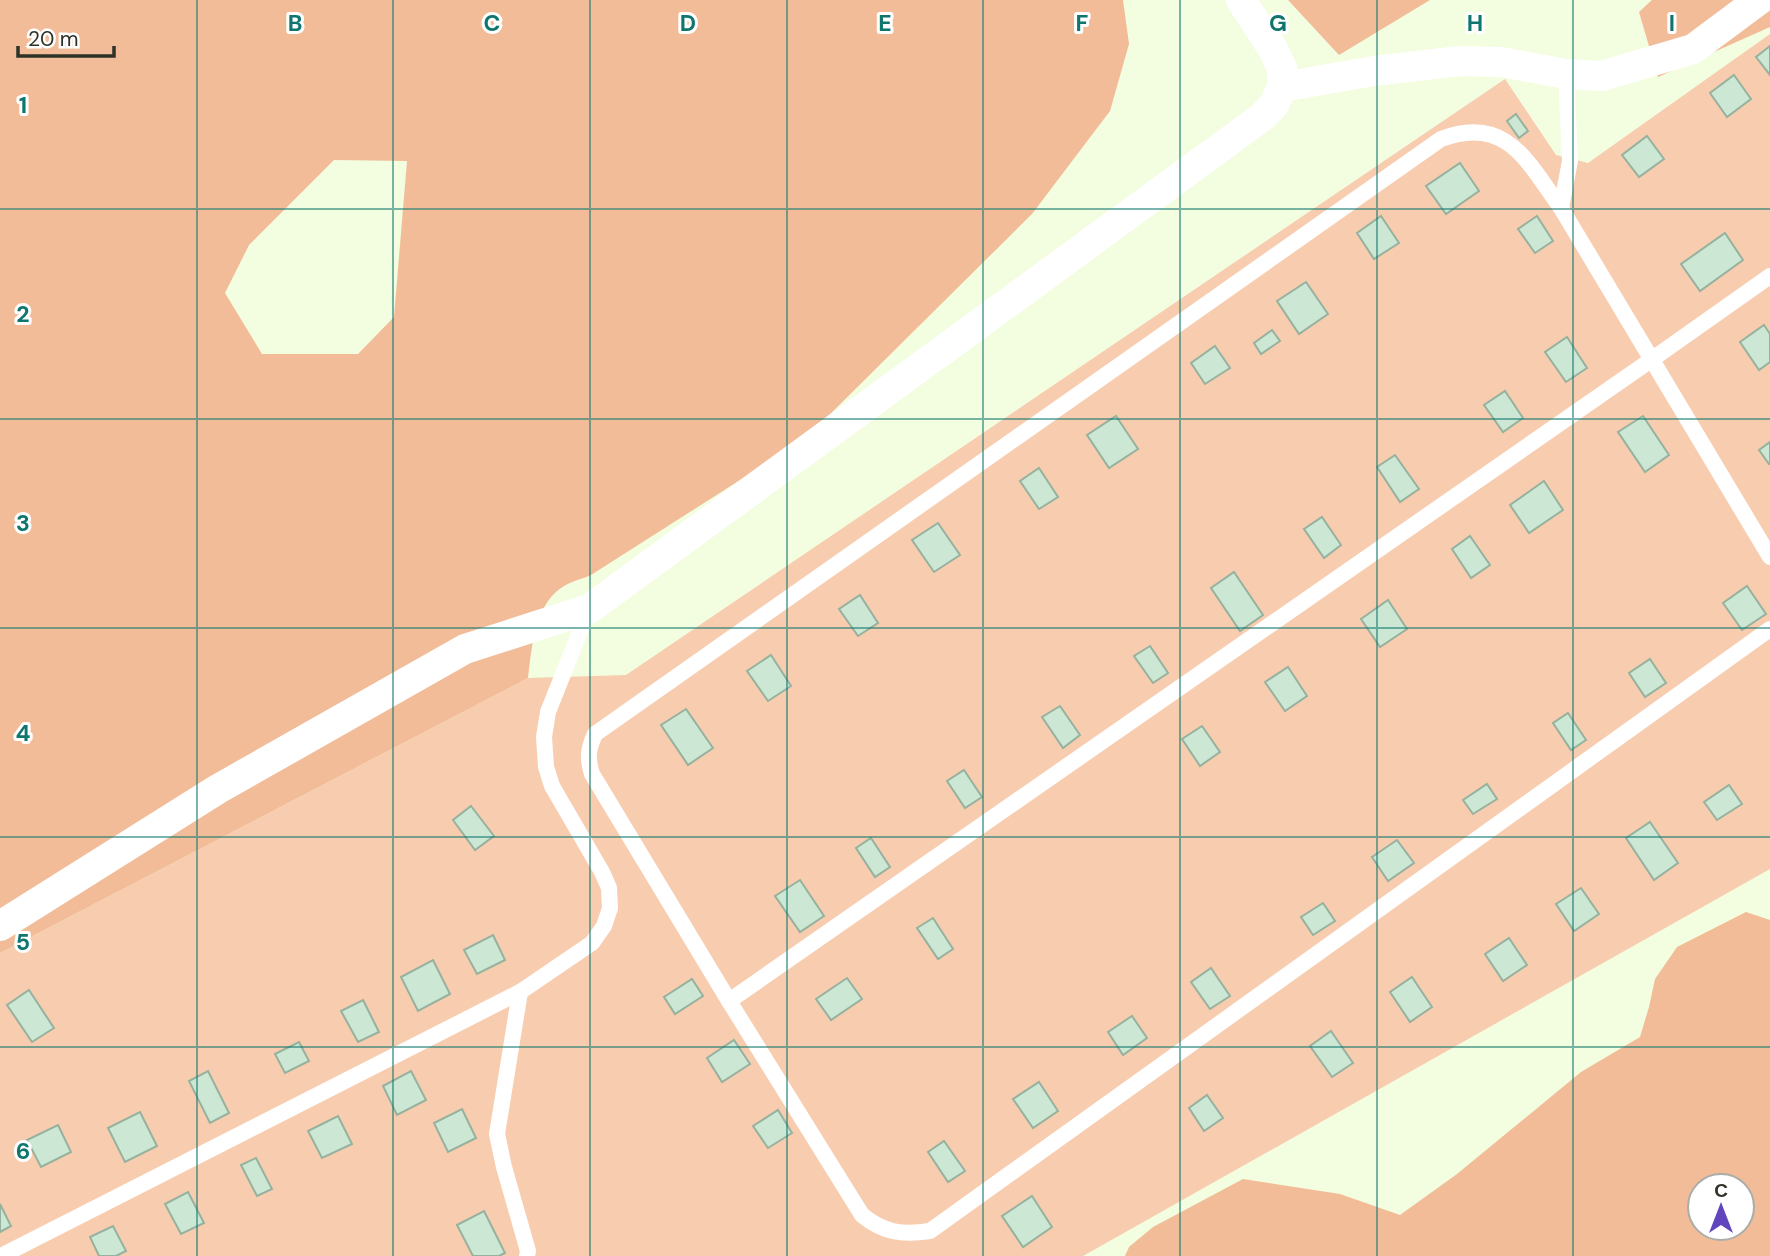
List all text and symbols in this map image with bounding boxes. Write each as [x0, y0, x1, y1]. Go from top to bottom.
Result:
text: B [288, 8, 302, 38]
text: C [484, 8, 500, 38]
text: D [680, 8, 696, 38]
text: E [878, 8, 892, 38]
text: F [1076, 8, 1089, 38]
text: G [1269, 8, 1287, 38]
text: H [1467, 8, 1483, 38]
text: I [1669, 8, 1675, 38]
scale bar [18, 14, 114, 58]
text: 20 m [28, 25, 79, 53]
text: 1 [19, 90, 27, 120]
text: 2 [16, 299, 30, 329]
text: 3 [16, 508, 30, 538]
text: 4 [16, 718, 31, 748]
text: 5 [16, 927, 30, 957]
text: 6 [16, 1136, 30, 1166]
north arrow [1686, 1172, 1756, 1242]
text: С [1714, 1178, 1728, 1203]

